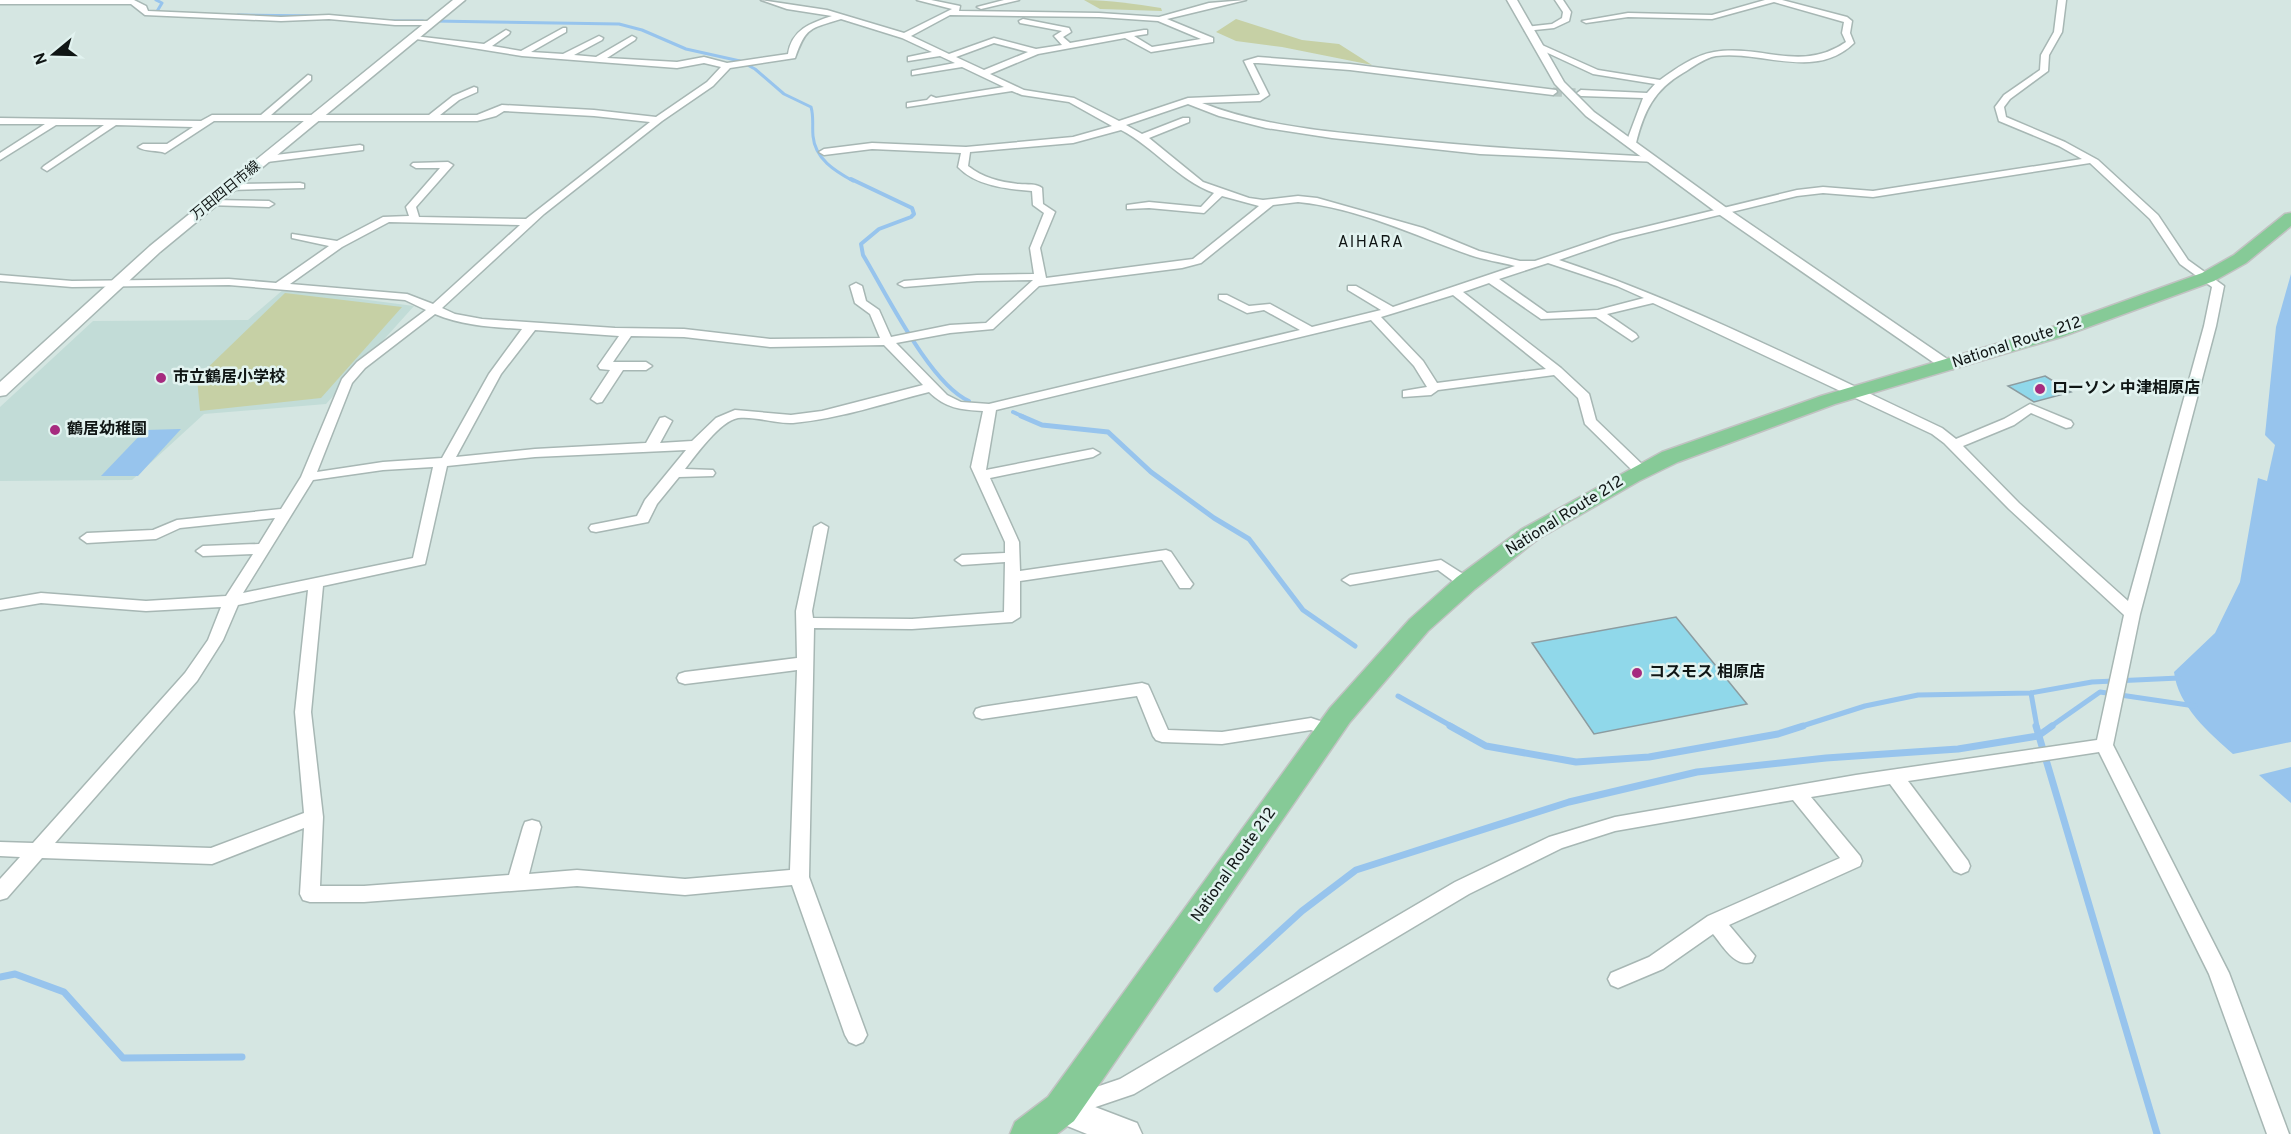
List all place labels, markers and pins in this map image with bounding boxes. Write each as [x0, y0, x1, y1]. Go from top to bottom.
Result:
place label: 市立鶴居小学校 [173, 368, 285, 388]
marker: 市立鶴居小学校 [154, 371, 168, 385]
place label: ローソン 中津相原店 [2052, 379, 2200, 399]
marker: ローソン 中津相原店 [2033, 382, 2047, 396]
place label: 鶴居幼稚園 [67, 420, 147, 440]
marker: 鶴居幼稚園 [48, 423, 62, 437]
place label: コスモス 相原店 [1649, 663, 1765, 683]
marker: コスモス 相原店 [1630, 666, 1644, 680]

